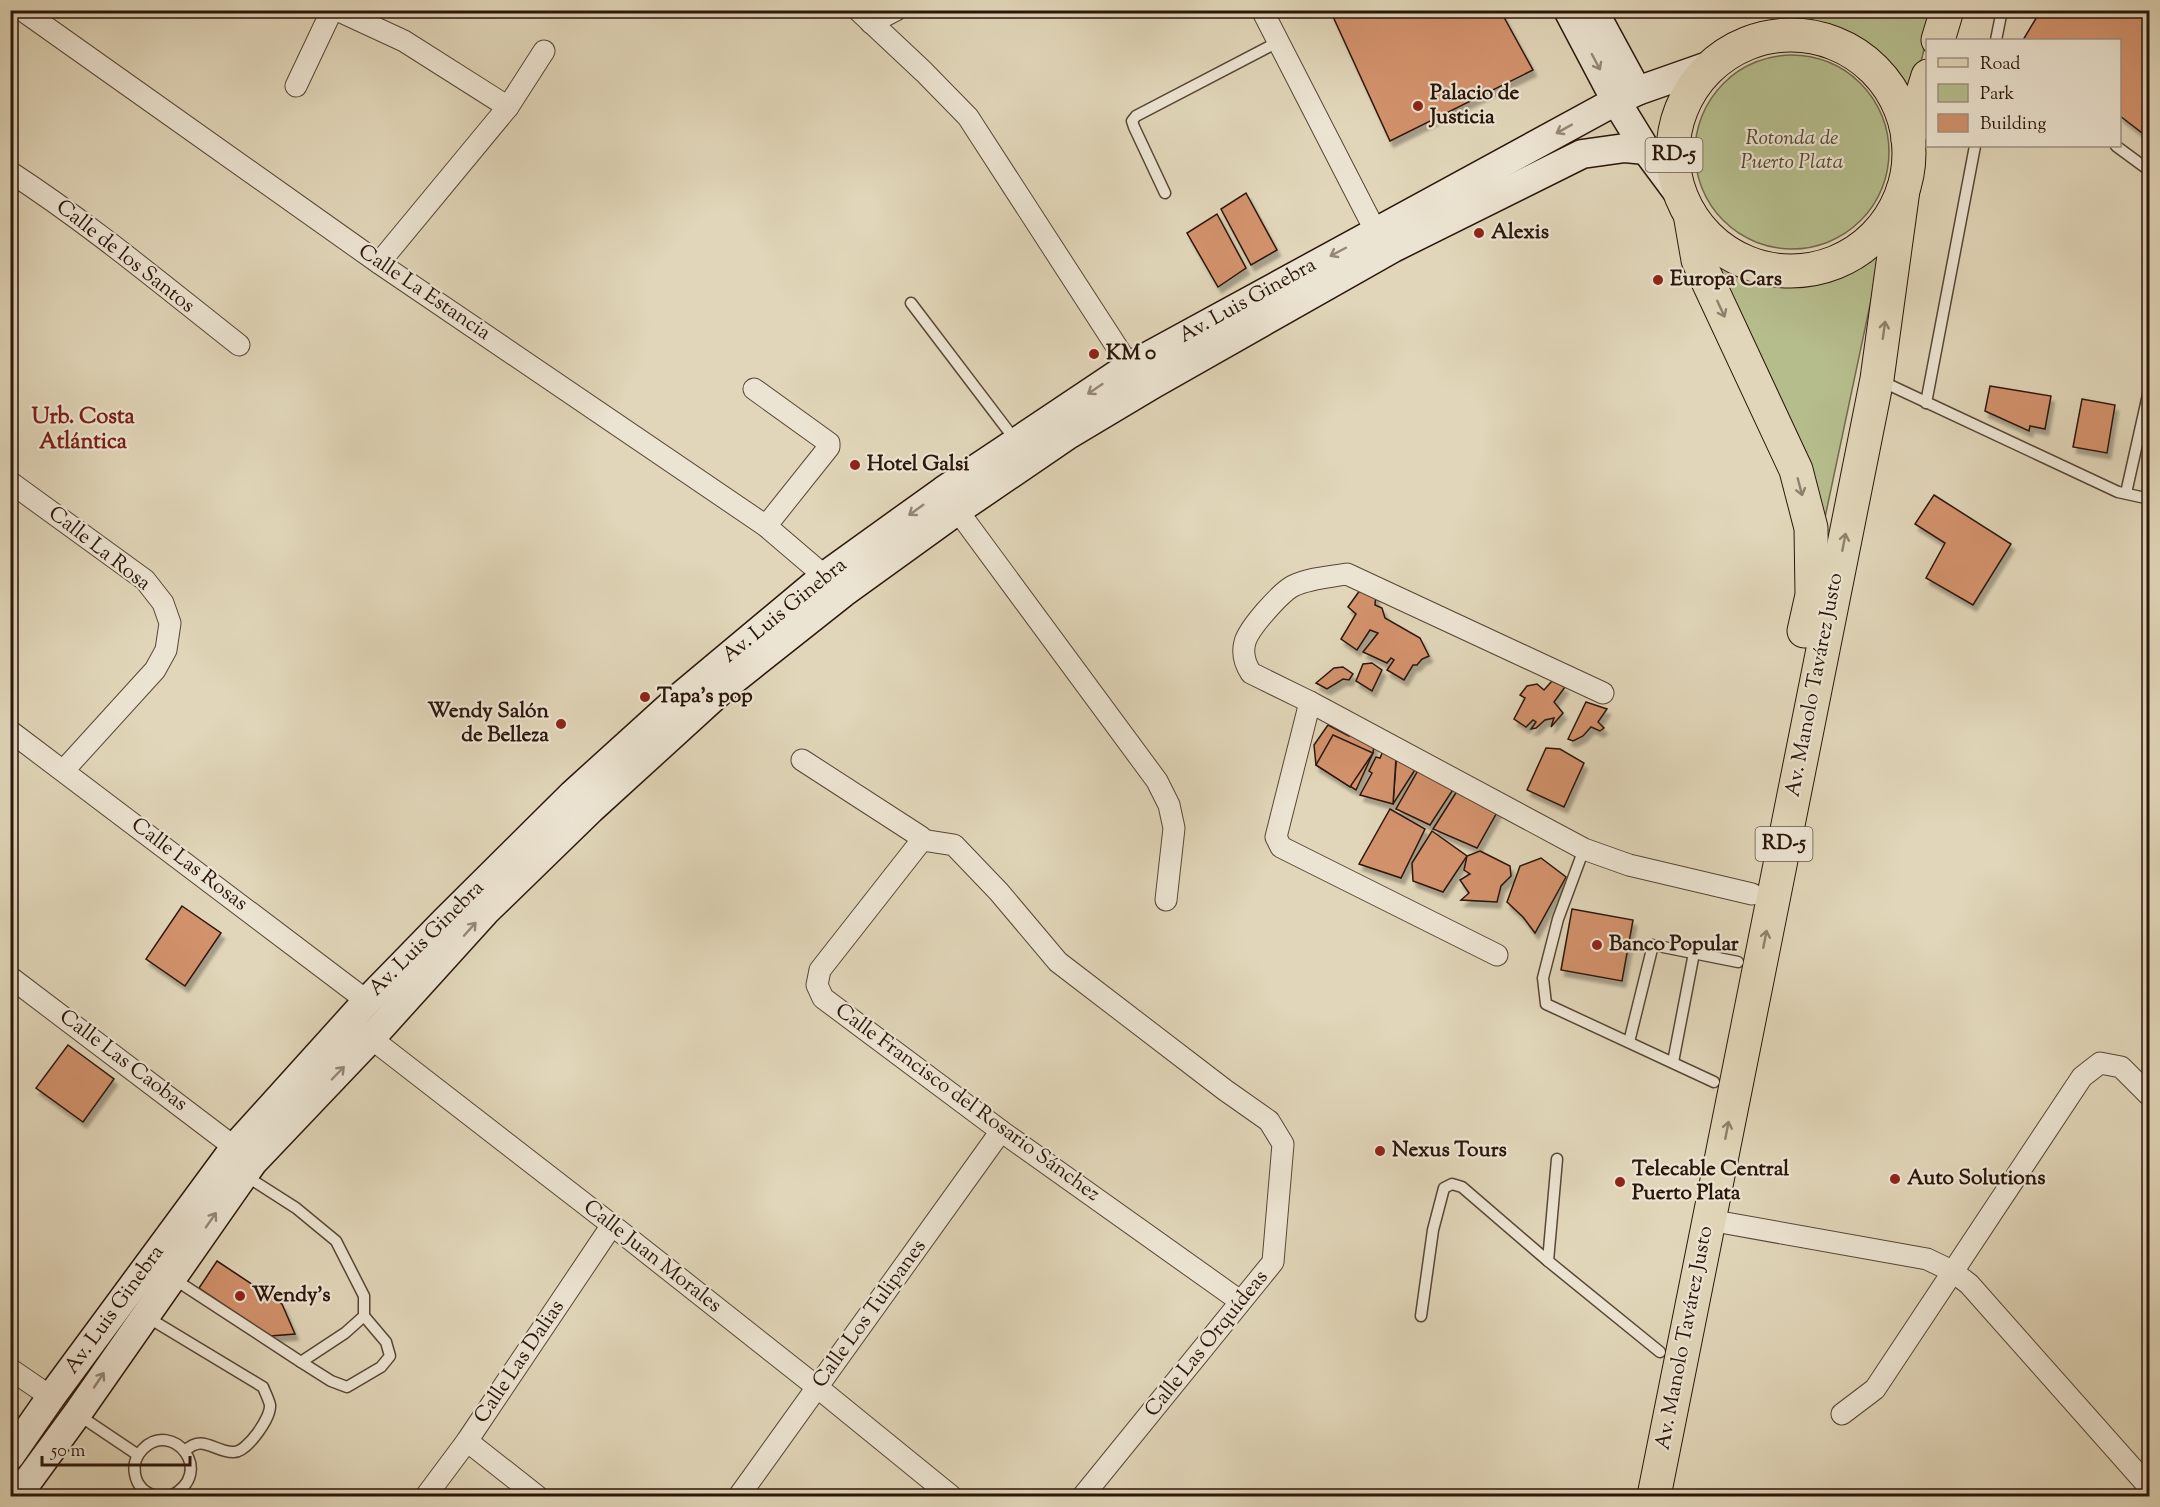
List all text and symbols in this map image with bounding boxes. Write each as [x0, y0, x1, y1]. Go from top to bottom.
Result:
legend [1926, 39, 2121, 147]
text: Road [1980, 52, 2020, 78]
one-way arrow [1590, 53, 1602, 70]
place label: Palacio de Justicia [1428, 79, 1519, 133]
text: Park [1980, 82, 2015, 108]
marker: Palacio de Justicia [1411, 99, 1425, 113]
text: Building [1980, 112, 2046, 138]
one-way arrow [1556, 124, 1574, 135]
park label: Rotonda de Puerto Plata [1741, 124, 1844, 178]
road number: RD-5 [1646, 138, 1702, 172]
street label: Calle de los Santos [49, 193, 201, 321]
place label: Alexis [1491, 218, 1549, 248]
marker: Alexis [1472, 226, 1486, 240]
street label: Calle La Estancia [352, 237, 496, 349]
one-way arrow [1329, 247, 1347, 258]
street label: Av. Luis Ginebra [1174, 251, 1322, 351]
place label: Europa Cars [1670, 265, 1782, 295]
marker: Europa Cars [1651, 273, 1665, 287]
one-way arrow [1715, 299, 1727, 317]
one-way arrow [1879, 320, 1890, 340]
place label: KM 0 [1106, 339, 1156, 369]
marker: KM 0 [1087, 347, 1101, 361]
one-way arrow [1087, 384, 1104, 396]
district label: Urb. Costa Atlántica [31, 402, 135, 459]
place label: Hotel Galsi [867, 450, 969, 480]
marker: Hotel Galsi [848, 458, 862, 472]
one-way arrow [1795, 477, 1806, 496]
street label: Calle La Rosa [41, 499, 157, 599]
one-way arrow [909, 504, 925, 517]
one-way arrow [1839, 533, 1850, 552]
street label: Av. Luis Ginebra [716, 551, 854, 671]
street label: Av. Manolo Tavárez Justo [1779, 570, 1851, 800]
place label: Tapa's pop [657, 682, 753, 712]
marker: Tapa's pop [638, 690, 652, 704]
place label: Wendy Salón de Belleza [427, 697, 550, 751]
marker: Wendy Salón de Belleza [554, 717, 568, 731]
street label: Calle Las Rosas [124, 811, 254, 919]
road number: RD-5 [1756, 827, 1812, 861]
street label: Av. Luis Ginebra [362, 874, 492, 1004]
one-way arrow [463, 922, 477, 937]
place label: Banco Popular [1609, 930, 1739, 960]
one-way arrow [1760, 930, 1771, 949]
marker: Banco Popular [1590, 938, 1604, 952]
street label: Calle Francisco del Rosario Sánchez [828, 997, 1106, 1209]
street label: Calle Las Caobas [53, 1003, 193, 1119]
one-way arrow [331, 1065, 345, 1080]
one-way arrow [1721, 1121, 1733, 1140]
place label: Nexus Tours [1392, 1136, 1507, 1166]
marker: Nexus Tours [1373, 1144, 1387, 1158]
place label: Telecable Central Puerto Plata [1632, 1155, 1789, 1209]
place label: Auto Solutions [1907, 1164, 2045, 1194]
marker: Auto Solutions [1888, 1172, 1902, 1186]
marker: Telecable Central Puerto Plata [1613, 1175, 1627, 1189]
street label: Calle Juan Morales [576, 1193, 728, 1321]
one-way arrow [205, 1213, 217, 1229]
street label: Av. Manolo Tavárez Justo [1649, 1223, 1721, 1453]
street label: Calle Los Tulipanes [806, 1233, 934, 1395]
street label: Av. Luis Ginebra [58, 1239, 172, 1381]
street label: Calle Las Orquídeas [1138, 1264, 1276, 1424]
place label: Wendy's [252, 1281, 331, 1311]
marker: Wendy's [233, 1289, 247, 1303]
street label: Calle Las Dalias [468, 1294, 572, 1430]
one-way arrow [94, 1372, 106, 1389]
scale bar [42, 1429, 190, 1467]
text: 50 m [50, 1439, 86, 1465]

